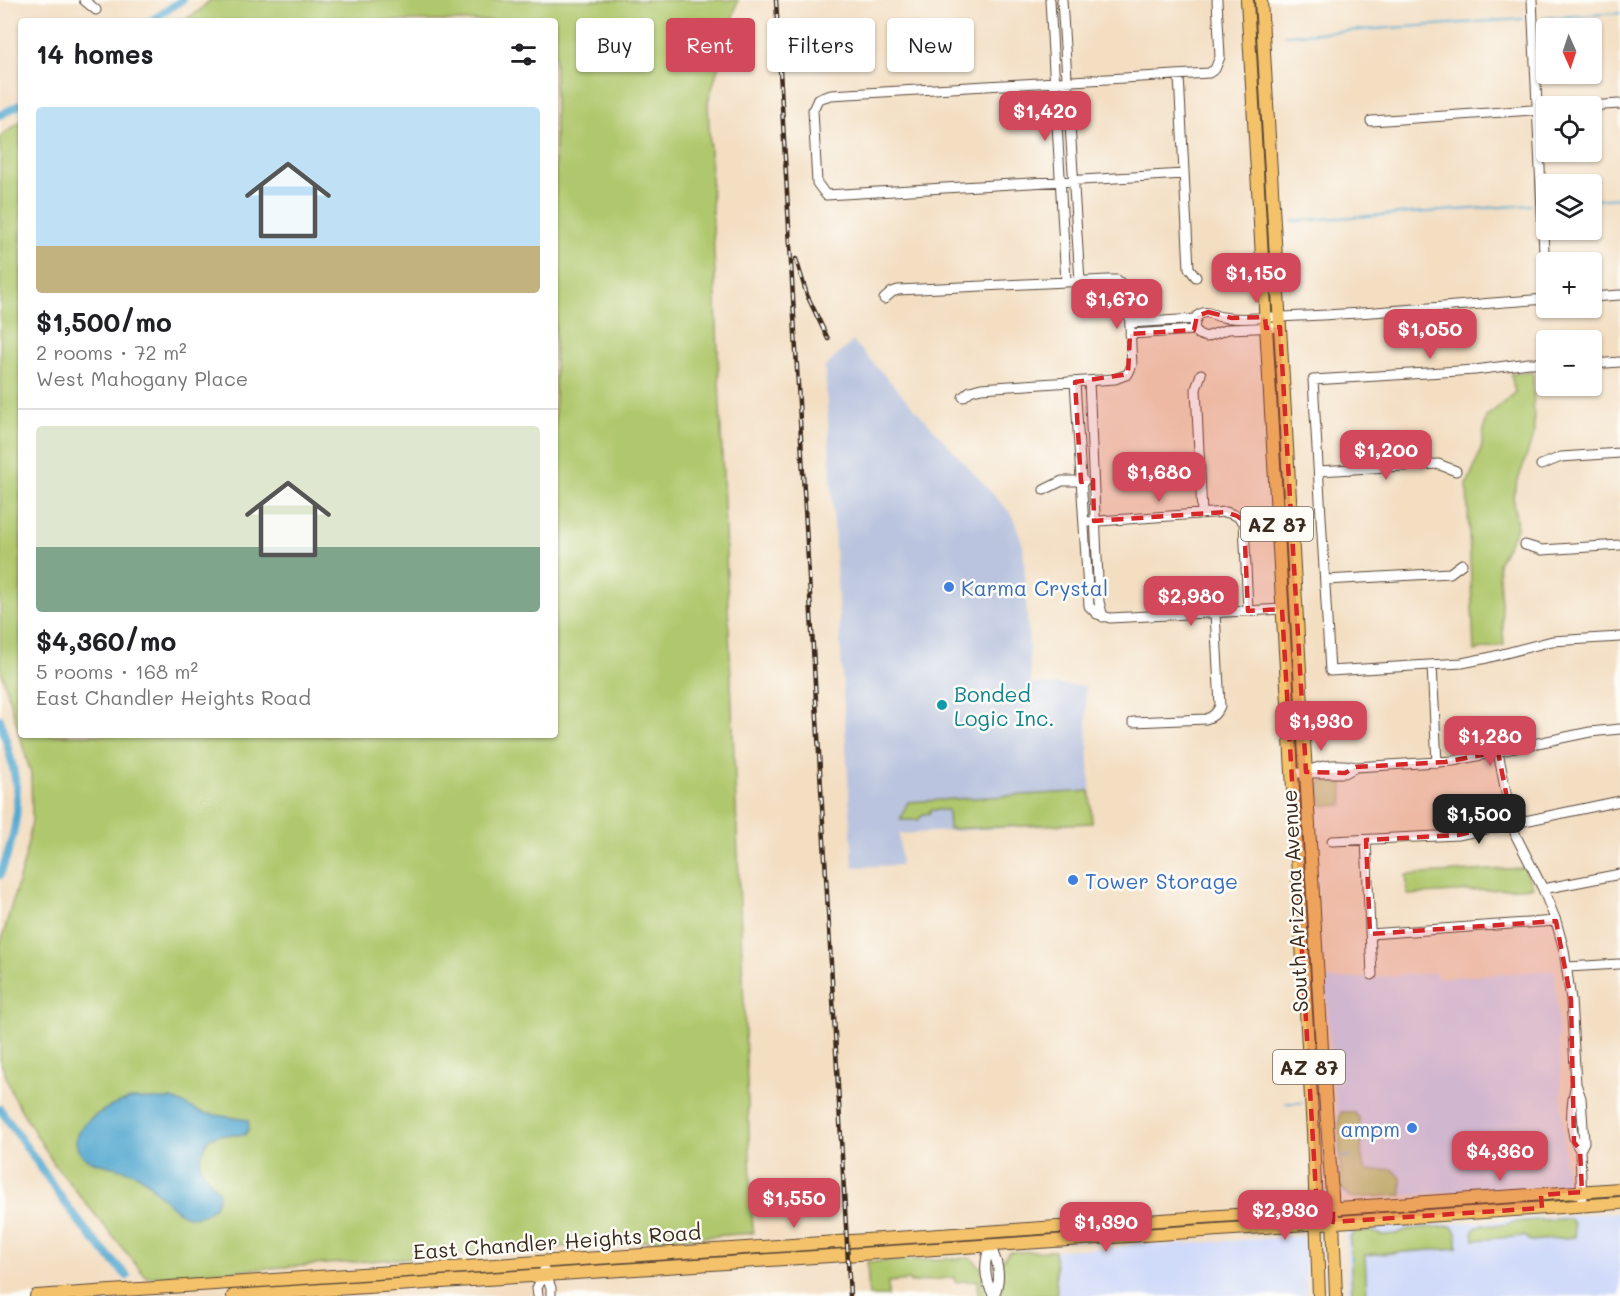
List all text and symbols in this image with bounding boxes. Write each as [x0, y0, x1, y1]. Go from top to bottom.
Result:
chip: Buy [576, 18, 654, 72]
chip: Rent [666, 18, 755, 72]
chip: Filters [767, 18, 875, 72]
chip: New [887, 18, 974, 72]
north arrow [1536, 18, 1602, 84]
map controls [1536, 18, 1602, 396]
text: 14 homes [36, 37, 154, 71]
icon: filters [507, 38, 540, 71]
pin: $1,420 [996, 91, 1094, 142]
button: locate [1536, 96, 1602, 162]
text: $1,420 [1013, 97, 1077, 123]
icon: home [234, 146, 342, 254]
button: layers [1536, 174, 1602, 240]
button: + [1536, 252, 1602, 318]
pin: $1,150 [1207, 253, 1305, 304]
text: $1,150 [1226, 259, 1286, 285]
pin: $1,670 [1068, 279, 1166, 330]
text: $1,670 [1085, 285, 1149, 311]
text: $1,500/mo [36, 305, 172, 339]
pin: $1,050 [1381, 309, 1479, 360]
text: $1,050 [1398, 315, 1462, 341]
button: − [1536, 330, 1602, 396]
text: 2 rooms · 72 m² [36, 339, 187, 365]
text: West Mahogany Place [36, 365, 248, 391]
pin: $1,200 [1337, 430, 1435, 481]
text: $1,200 [1354, 436, 1418, 462]
pin: $1,680 [1110, 452, 1208, 503]
text: $1,680 [1127, 458, 1191, 484]
icon: home [234, 465, 342, 573]
road number: AZ 87 [1241, 507, 1313, 541]
place label: Karma Crystal [961, 574, 1108, 601]
pin: $2,980 [1142, 576, 1240, 627]
marker: Karma Crystal [942, 580, 956, 594]
text: $2,980 [1158, 582, 1224, 608]
text: $4,360/mo [36, 624, 176, 658]
text: 5 rooms · 168 m² [36, 658, 198, 684]
place label: Bonded Logic Inc. [954, 680, 1055, 731]
text: East Chandler Heights Road [36, 684, 311, 710]
marker: Bonded Logic Inc. [935, 698, 949, 712]
pin: $1,930 [1272, 701, 1370, 752]
text: $1,930 [1289, 707, 1353, 733]
pin: $1,280 [1441, 716, 1539, 767]
text: $1,280 [1458, 722, 1522, 748]
street label: South Arizona Avenue [1275, 789, 1313, 1013]
pin: $1,500 [1430, 794, 1528, 845]
text: $1,500 [1447, 800, 1511, 826]
place label: Tower Storage [1085, 867, 1238, 894]
marker: Tower Storage [1066, 873, 1080, 887]
road number: AZ 87 [1273, 1050, 1345, 1084]
place label: ampm [1340, 1115, 1400, 1142]
marker: ampm [1405, 1121, 1419, 1135]
pin: $4,360 [1451, 1131, 1549, 1182]
text: $4,360 [1466, 1137, 1534, 1163]
pin: $1,550 [745, 1178, 843, 1229]
text: $1,550 [762, 1184, 826, 1210]
pin: $2,930 [1236, 1190, 1334, 1241]
text: $2,930 [1252, 1196, 1318, 1222]
pin: $1,390 [1057, 1202, 1155, 1253]
text: $1,390 [1074, 1208, 1138, 1234]
street label: East Chandler Heights Road [412, 1217, 702, 1265]

